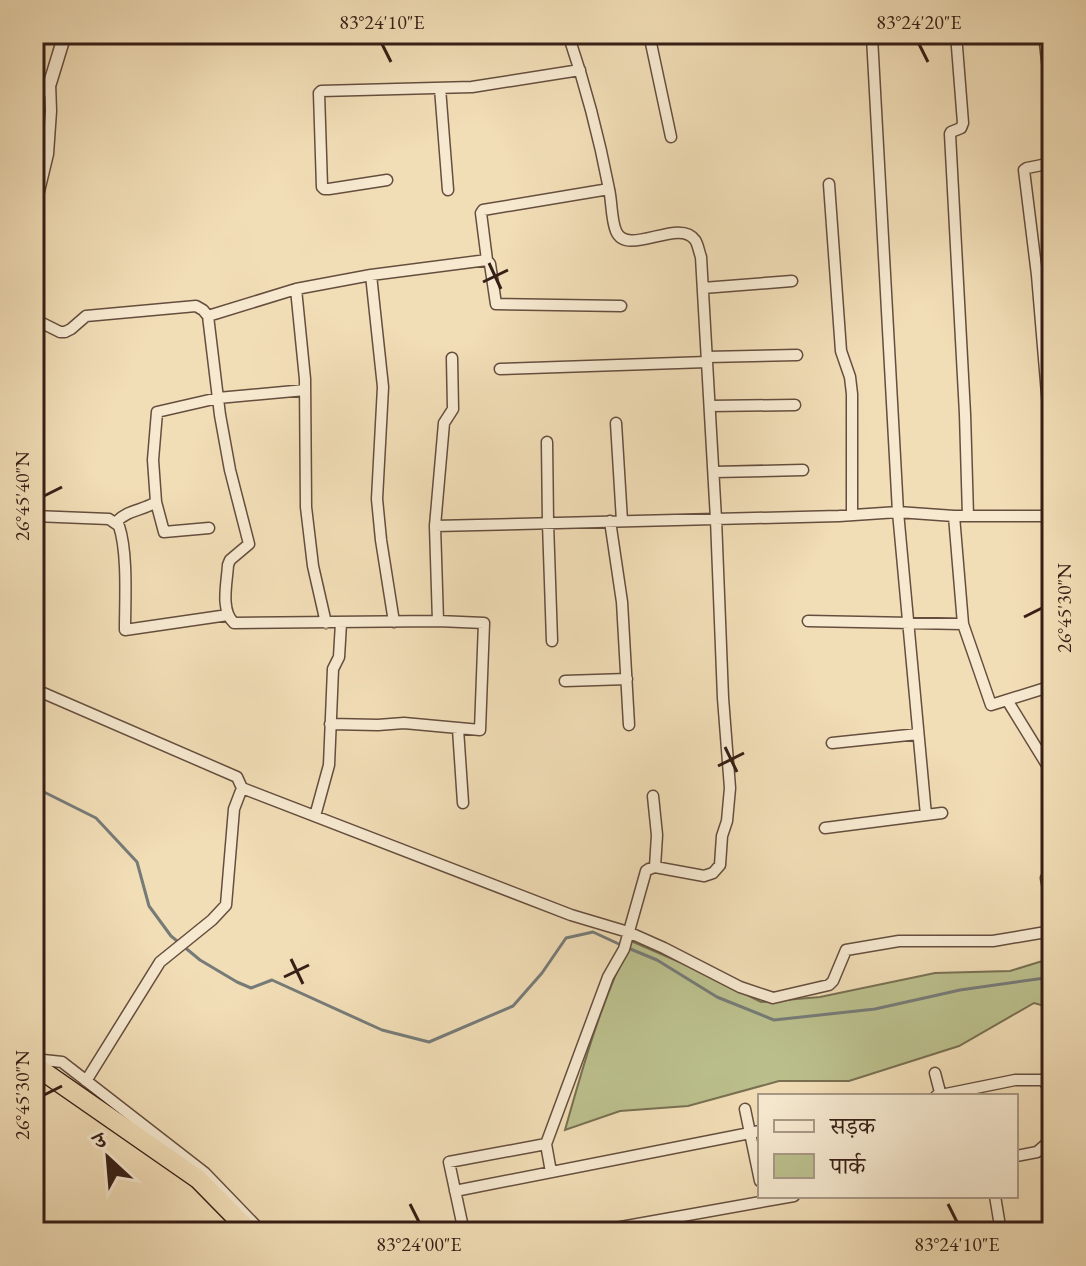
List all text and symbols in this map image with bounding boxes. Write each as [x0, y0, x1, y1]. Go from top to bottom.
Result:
text: 83°24'10"E [339, 9, 425, 35]
text: 83°24'20"E [876, 9, 962, 35]
text: 26°45'40"N [9, 451, 35, 541]
text: 26°45'30"N [1051, 563, 1077, 653]
text: 26°45'30"N [9, 1050, 35, 1140]
legend [758, 1094, 1018, 1198]
text: सड़क [829, 1110, 877, 1141]
north arrow [68, 1118, 148, 1198]
text: उ [86, 1124, 112, 1157]
text: पार्क [829, 1150, 867, 1181]
text: 83°24'00"E [376, 1231, 462, 1257]
text: 83°24'10"E [914, 1231, 1000, 1257]

